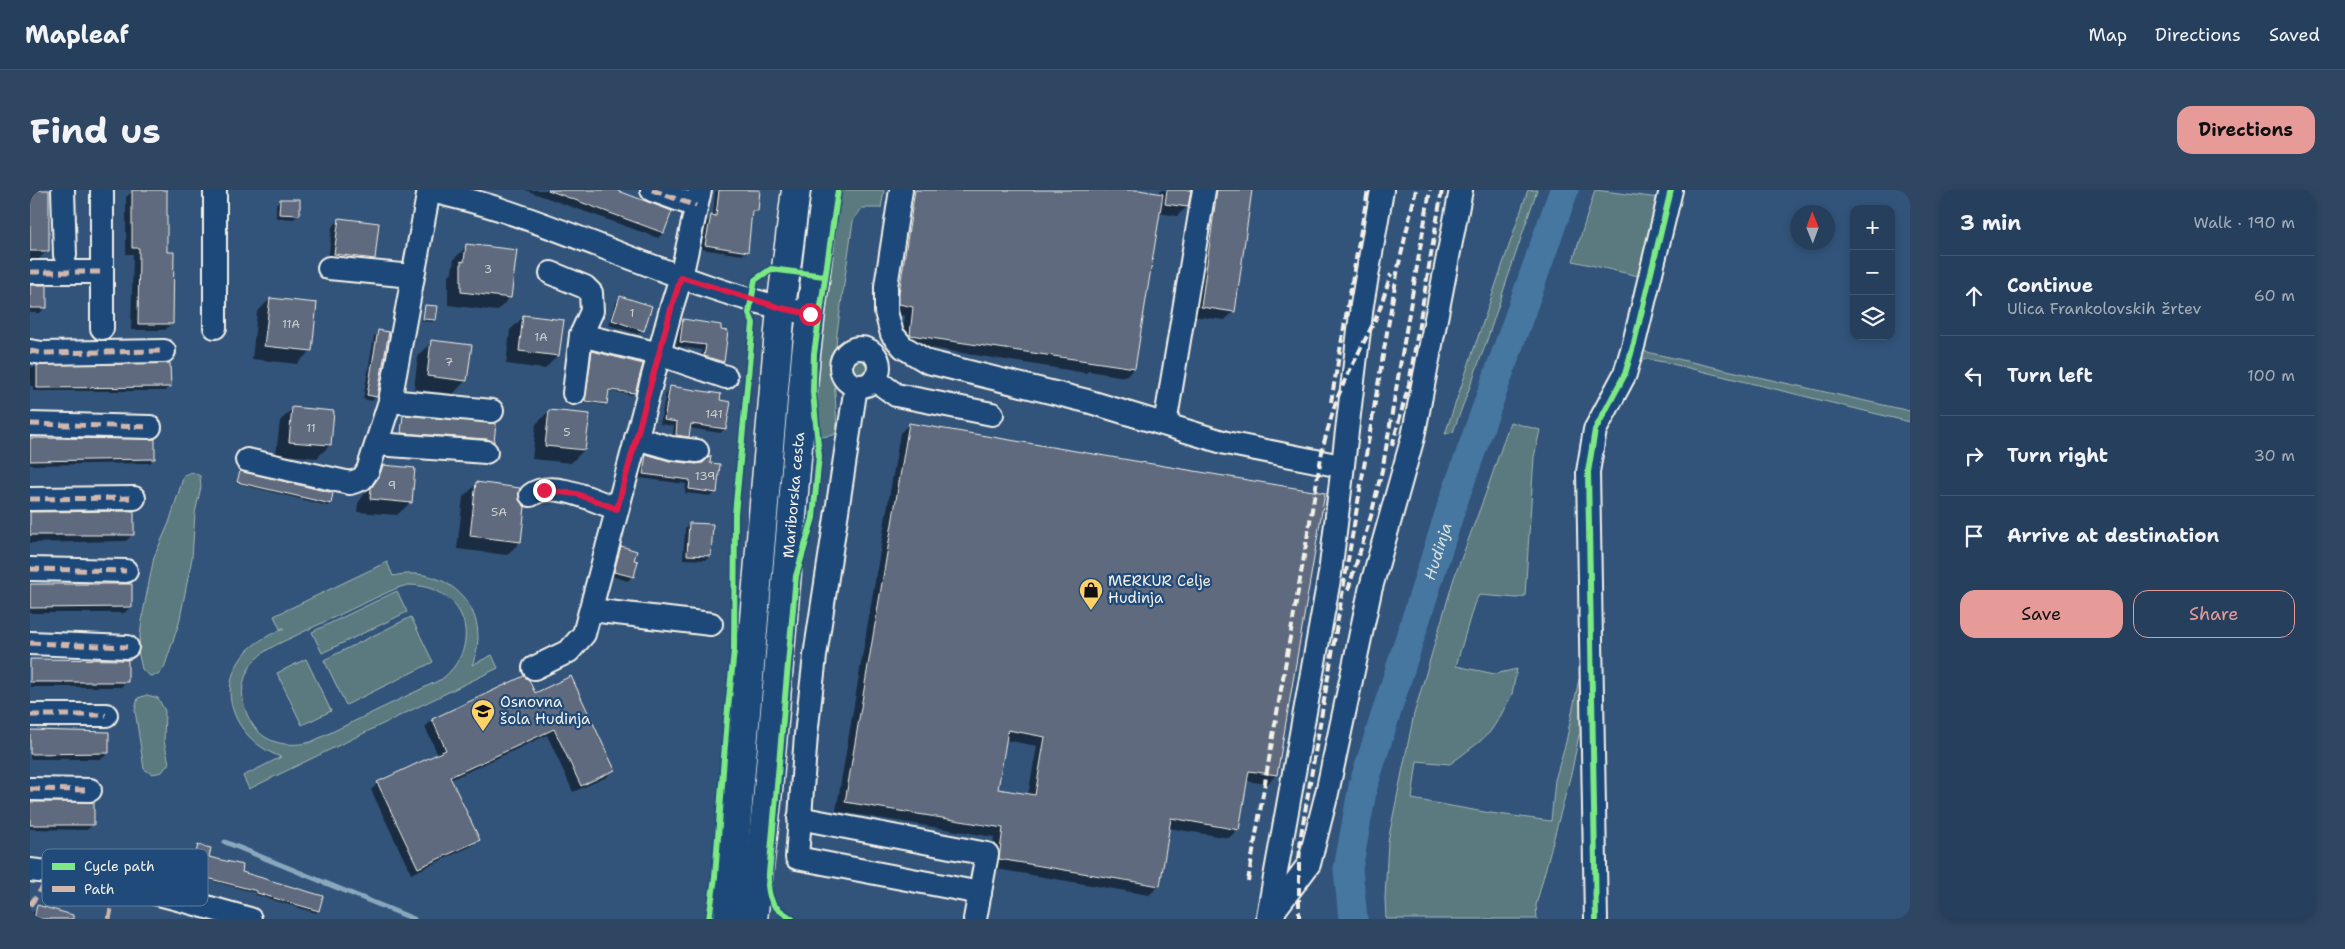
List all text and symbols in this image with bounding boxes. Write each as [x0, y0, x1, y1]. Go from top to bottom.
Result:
text: Mapleaf [25, 19, 129, 51]
text: Map [2089, 23, 2127, 47]
text: Directions [2155, 23, 2241, 47]
text: Saved [2269, 23, 2320, 47]
button: Directions [2177, 106, 2315, 154]
text: Find us [30, 107, 161, 154]
north arrow [1790, 205, 1835, 250]
map controls [1850, 205, 1895, 340]
button: + [1850, 205, 1895, 250]
text: 3 min [1960, 209, 2021, 237]
text: Walk · 190 m [2193, 212, 2295, 233]
button: − [1850, 250, 1895, 295]
house number: 3 [484, 261, 492, 277]
text: Continue [2007, 273, 2093, 298]
icon: ahead [1960, 282, 1988, 310]
text: 60 m [2254, 285, 2295, 306]
button: layers [1850, 295, 1895, 340]
text: Ulica Frankolovskih žrtev [2007, 298, 2201, 319]
route start [799, 303, 822, 326]
house number: 1 [629, 305, 635, 321]
house number: 11A [282, 316, 300, 332]
house number: 1A [534, 329, 548, 345]
house number: 7 [445, 354, 453, 370]
icon: left [1960, 362, 1988, 390]
text: Turn left [2007, 363, 2093, 388]
text: 100 m [2247, 365, 2295, 386]
house number: 141 [705, 406, 723, 422]
house number: 11 [306, 420, 316, 436]
house number: 5 [563, 424, 571, 440]
street label: Mariborska cesta [778, 430, 809, 559]
icon: right [1960, 442, 1988, 470]
text: Turn right [2007, 443, 2108, 468]
text: 30 m [2254, 445, 2295, 466]
house number: 139 [695, 468, 715, 484]
house number: 9 [388, 477, 396, 493]
route end [533, 479, 556, 502]
house number: 5A [491, 504, 507, 520]
water label: Hudinja [1419, 520, 1457, 583]
icon: arrive [1960, 522, 1988, 550]
text: Arrive at destination [2007, 523, 2219, 548]
place label: MERKUR Celje Hudinja [1108, 571, 1211, 608]
shop icon: MERKUR Celje Hudinja [1078, 577, 1104, 611]
button: Save [1960, 590, 2123, 638]
button: Share [2133, 590, 2295, 638]
place label: Osnovna šola Hudinja [500, 692, 591, 729]
school or university icon: Osnovna šola Hudinja [470, 698, 496, 732]
legend [42, 849, 208, 906]
text: Cycle path [84, 857, 155, 875]
text: Path [84, 880, 115, 898]

